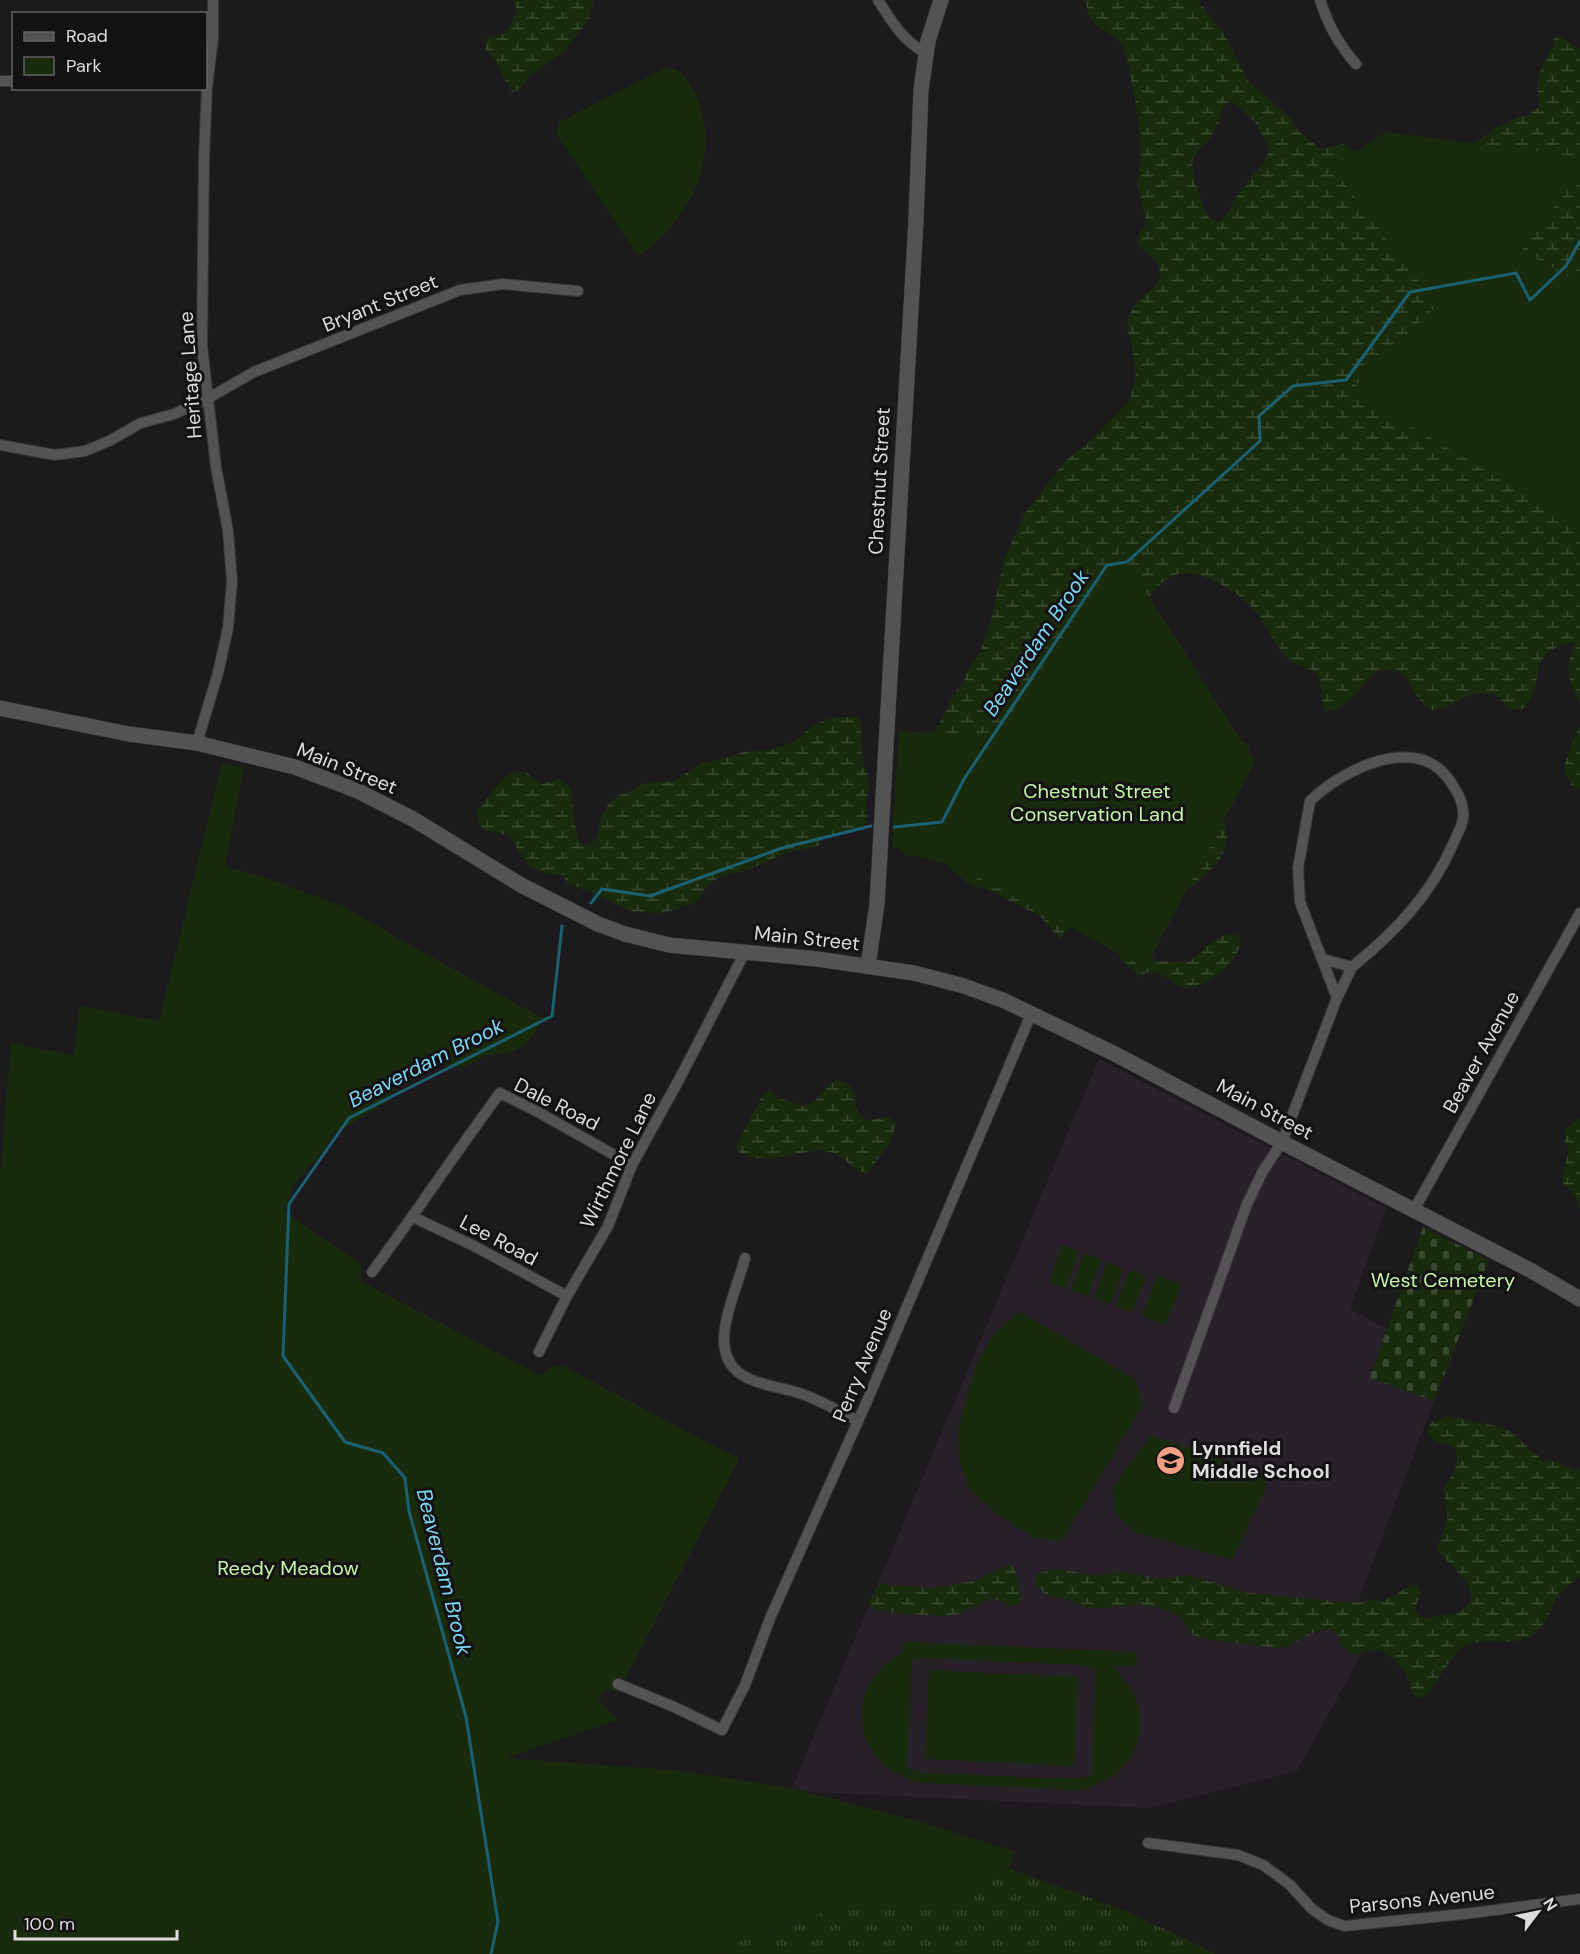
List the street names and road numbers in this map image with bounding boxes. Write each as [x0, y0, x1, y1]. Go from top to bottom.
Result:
street label: Bryant Street [318, 268, 442, 338]
street label: Heritage Lane [173, 310, 207, 440]
street label: Chestnut Street [862, 407, 896, 555]
street label: Main Street [293, 736, 401, 800]
street label: Main Street [753, 920, 861, 956]
street label: Beaver Avenue [1437, 986, 1525, 1118]
street label: Dale Road [510, 1071, 604, 1137]
street label: Main Street [1212, 1073, 1318, 1145]
street label: Wirthmore Lane [574, 1088, 662, 1232]
street label: Lee Road [455, 1209, 543, 1271]
street label: Perry Avenue [826, 1304, 898, 1426]
street label: Parsons Avenue [1348, 1878, 1496, 1920]

